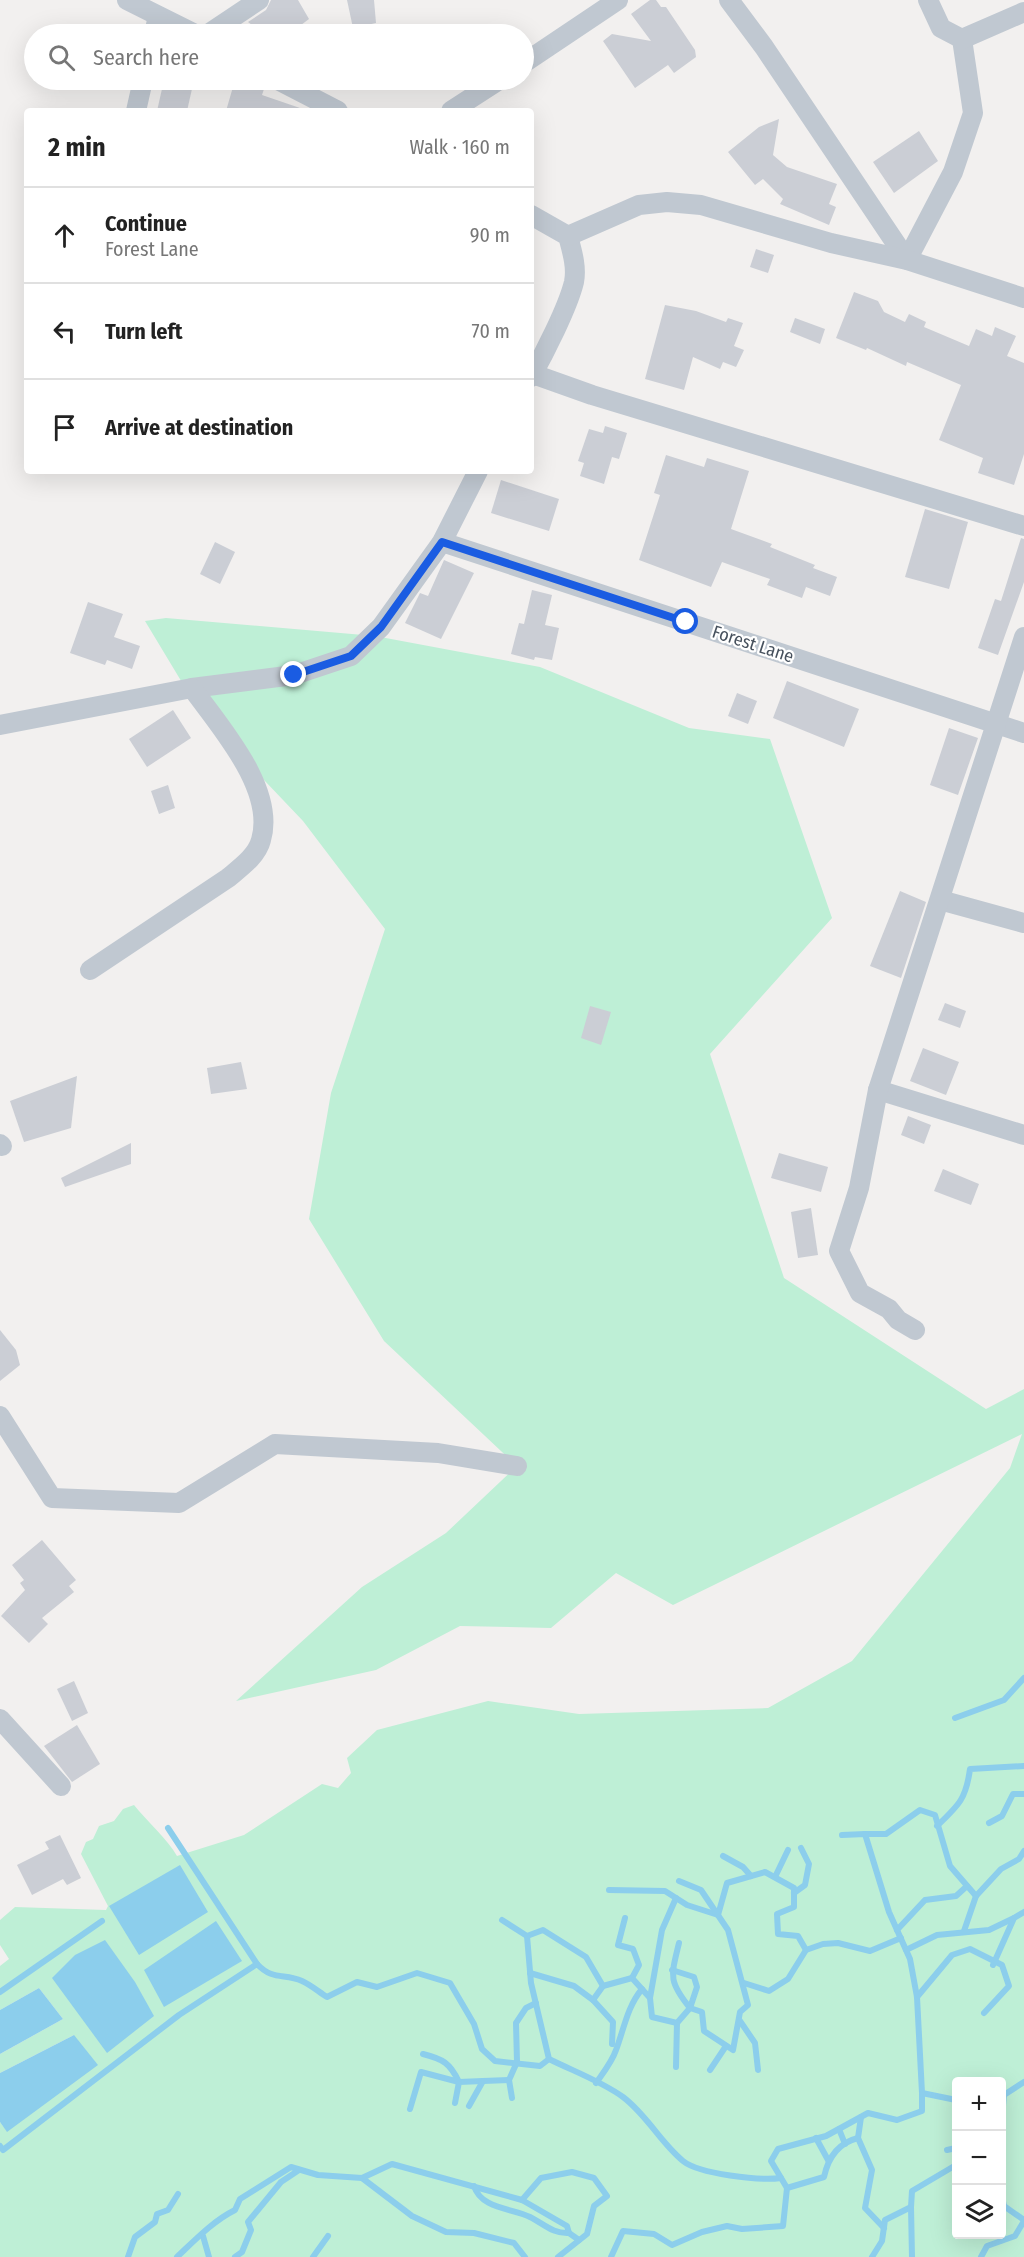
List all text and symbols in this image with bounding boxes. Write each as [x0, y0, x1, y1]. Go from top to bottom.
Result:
search box [24, 24, 534, 90]
icon: search [45, 41, 78, 74]
text: Search here [93, 44, 199, 71]
text: 2 min [48, 132, 106, 163]
text: Walk · 160 m [410, 135, 510, 159]
text: Continue [105, 210, 187, 237]
icon: ahead [48, 219, 81, 252]
text: 90 m [470, 223, 510, 247]
text: Forest Lane [105, 237, 199, 261]
icon: left [48, 315, 81, 348]
text: Turn left [105, 318, 183, 345]
text: 70 m [472, 319, 510, 343]
icon: arrive [48, 411, 81, 444]
text: Arrive at destination [105, 414, 293, 441]
route start [672, 608, 698, 634]
street label: Forest Lane [710, 621, 797, 668]
route end [280, 661, 306, 687]
map controls [952, 2077, 1006, 2239]
button: + [952, 2077, 1006, 2131]
button: − [952, 2131, 1006, 2185]
button: layers [952, 2185, 1006, 2239]

